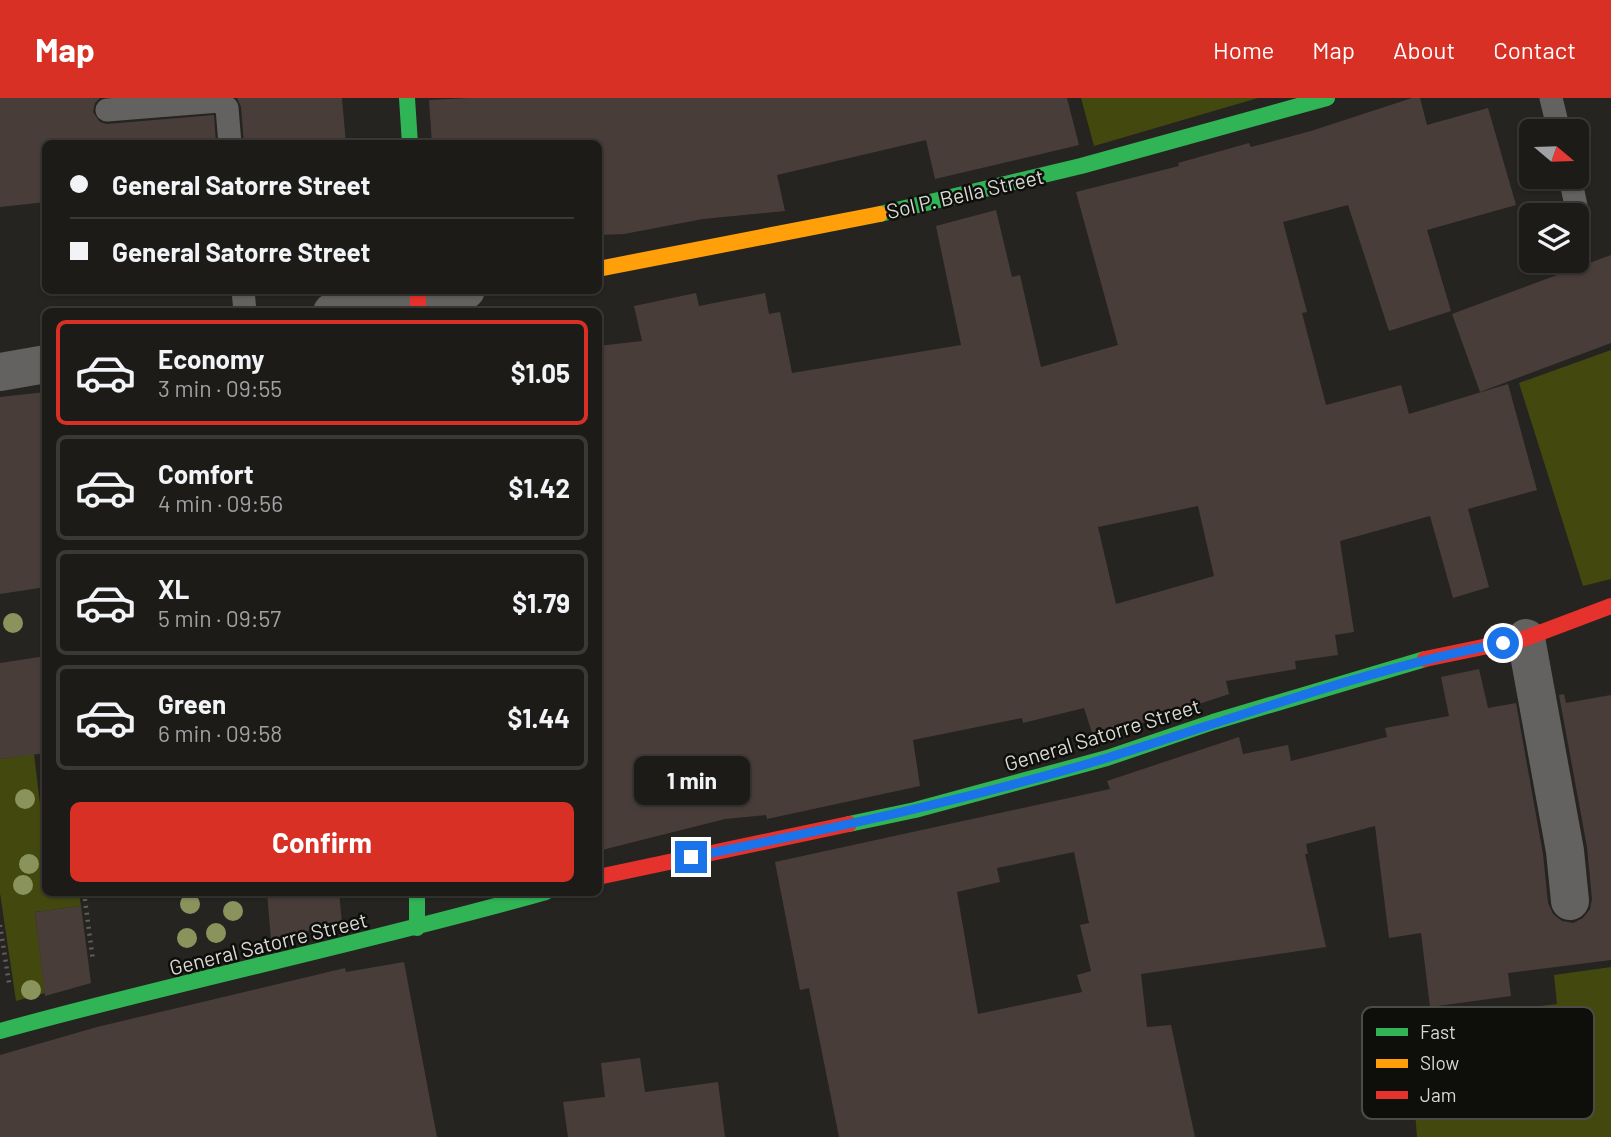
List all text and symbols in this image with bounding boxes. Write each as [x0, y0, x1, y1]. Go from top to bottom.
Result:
text: Map [35, 29, 95, 69]
text: Home [1213, 35, 1274, 64]
text: Map [1312, 35, 1355, 64]
text: About [1393, 35, 1455, 64]
text: Contact [1493, 35, 1576, 64]
north arrow [1519, 119, 1589, 189]
map controls [1519, 119, 1589, 273]
street label: Sol P. Bella Street [884, 163, 1046, 223]
text: General Satorre Street [112, 169, 370, 200]
button: layers [1519, 203, 1589, 273]
text: General Satorre Street [112, 236, 370, 267]
icon: car [74, 341, 137, 404]
text: Economy [158, 343, 264, 374]
text: $1.05 [511, 357, 570, 388]
text: 3 min · 09:55 [158, 374, 282, 402]
icon: car [74, 456, 137, 519]
text: Comfort [158, 458, 254, 489]
text: $1.42 [509, 472, 570, 503]
text: 4 min · 09:56 [158, 489, 283, 517]
icon: car [74, 571, 137, 634]
text: XL [158, 573, 189, 604]
text: $1.79 [512, 587, 570, 618]
text: 5 min · 09:57 [158, 604, 281, 632]
route start [1487, 627, 1519, 659]
icon: car [74, 686, 137, 749]
text: Green [158, 688, 226, 719]
street label: General Satorre Street [1001, 692, 1203, 776]
text: $1.44 [507, 702, 570, 733]
text: 6 min · 09:58 [158, 719, 282, 747]
callout: 1 min [633, 756, 749, 804]
text: 1 min [667, 766, 717, 794]
button: Confirm [70, 802, 574, 882]
route end [675, 841, 707, 873]
street label: General Satorre Street [166, 906, 370, 980]
legend [1362, 1007, 1594, 1119]
text: Fast [1420, 1020, 1456, 1043]
text: Slow [1420, 1051, 1459, 1074]
text: Jam [1420, 1083, 1456, 1106]

